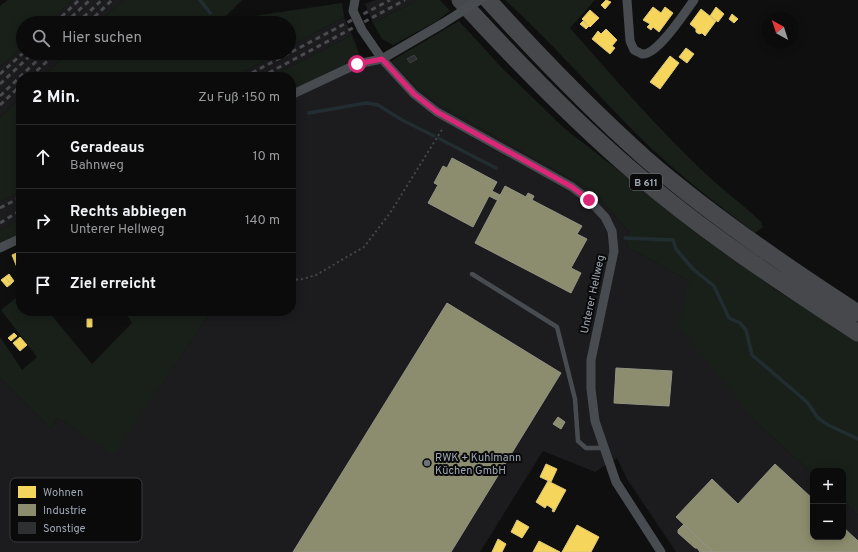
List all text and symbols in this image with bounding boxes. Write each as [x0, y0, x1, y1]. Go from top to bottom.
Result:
north arrow [762, 12, 798, 48]
search box [16, 16, 296, 60]
icon: search [30, 27, 52, 49]
text: Hier suchen [62, 29, 142, 48]
route start [348, 55, 366, 73]
text: 2 Min. [32, 87, 80, 109]
text: Zu Fuß · 150 m [198, 90, 280, 106]
text: Geradeaus [70, 139, 145, 158]
icon: ahead [32, 146, 54, 168]
text: 10 m [253, 149, 280, 165]
text: Bahnweg [70, 158, 124, 174]
road number: B 611 [630, 174, 662, 190]
route end [580, 191, 598, 209]
text: Rechts abbiegen [70, 203, 187, 222]
icon: right [32, 210, 54, 232]
text: 140 m [245, 213, 280, 229]
text: Unterer Hellweg [70, 222, 165, 238]
street label: Unterer Hellweg [578, 254, 608, 335]
icon: arrive [32, 274, 54, 296]
text: Ziel erreicht [70, 275, 156, 294]
place label: RWK + Kuhlmann Küchen GmbH [435, 451, 521, 478]
marker: RWK + Kuhlmann Küchen GmbH [422, 458, 432, 468]
map controls [810, 468, 846, 540]
button: + [810, 468, 846, 504]
legend [10, 478, 142, 542]
text: Wohnen [43, 486, 83, 500]
text: Industrie [43, 504, 87, 518]
button: − [810, 504, 846, 540]
text: Sonstige [43, 522, 86, 536]

